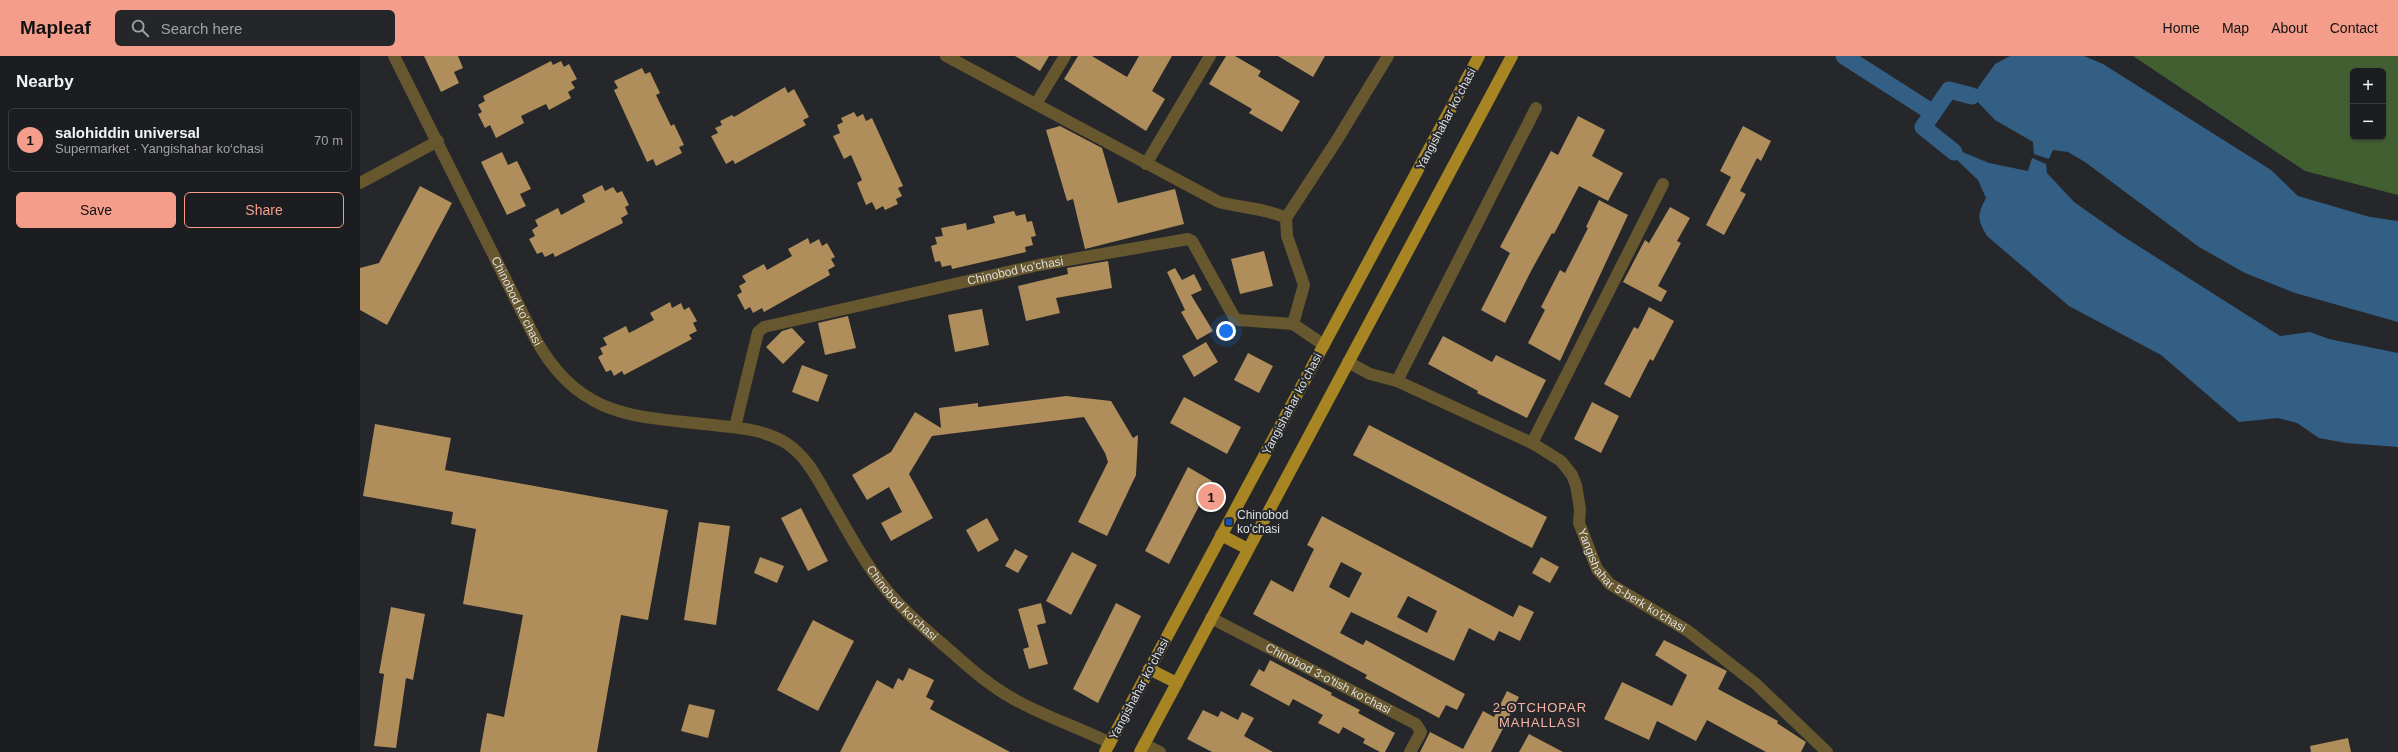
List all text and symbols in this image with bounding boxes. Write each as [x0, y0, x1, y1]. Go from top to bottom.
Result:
search box [115, 10, 395, 46]
text: Mapleaf [20, 17, 91, 38]
icon: search [129, 17, 151, 39]
text: Search here [161, 20, 242, 37]
text: Home [2163, 20, 2200, 36]
text: Map [2222, 20, 2249, 36]
text: About [2271, 20, 2308, 36]
text: Contact [2330, 20, 2378, 36]
street label: Yangishahar ko‘chasi [1413, 66, 1479, 172]
map controls [2350, 68, 2386, 140]
button: + [2350, 68, 2386, 104]
text: Nearby [16, 72, 74, 91]
button: − [2350, 104, 2386, 140]
text: salohiddin universal [55, 124, 200, 141]
text: 1 [26, 133, 34, 148]
text: 70 m [314, 133, 343, 148]
text: Supermarket · Yangishahar ko‘chasi [55, 141, 263, 156]
button: Save [16, 192, 176, 228]
button: Share [184, 192, 344, 228]
street label: Chinobod ko'chasi [488, 254, 545, 348]
street label: Chinobod ko'chasi [966, 254, 1064, 288]
your location [1216, 321, 1236, 341]
street label: Yangishahar ko‘chasi [1259, 351, 1325, 457]
pin: 1 [1198, 482, 1224, 512]
place label: Chinobod ko'chasi [1237, 508, 1288, 536]
marker: Chinobod ko'chasi [1224, 517, 1234, 527]
street label: Yangishahar 5-berk ko'chasi [1575, 526, 1688, 635]
street label: Chinobod ko'chasi [863, 563, 940, 644]
street label: Yangishahar ko‘chasi [1106, 636, 1172, 742]
street label: Chinobod 3-o'tish ko'chasi [1263, 640, 1393, 717]
district label: 2-OTCHOPAR MAHALLASI [1493, 700, 1587, 730]

